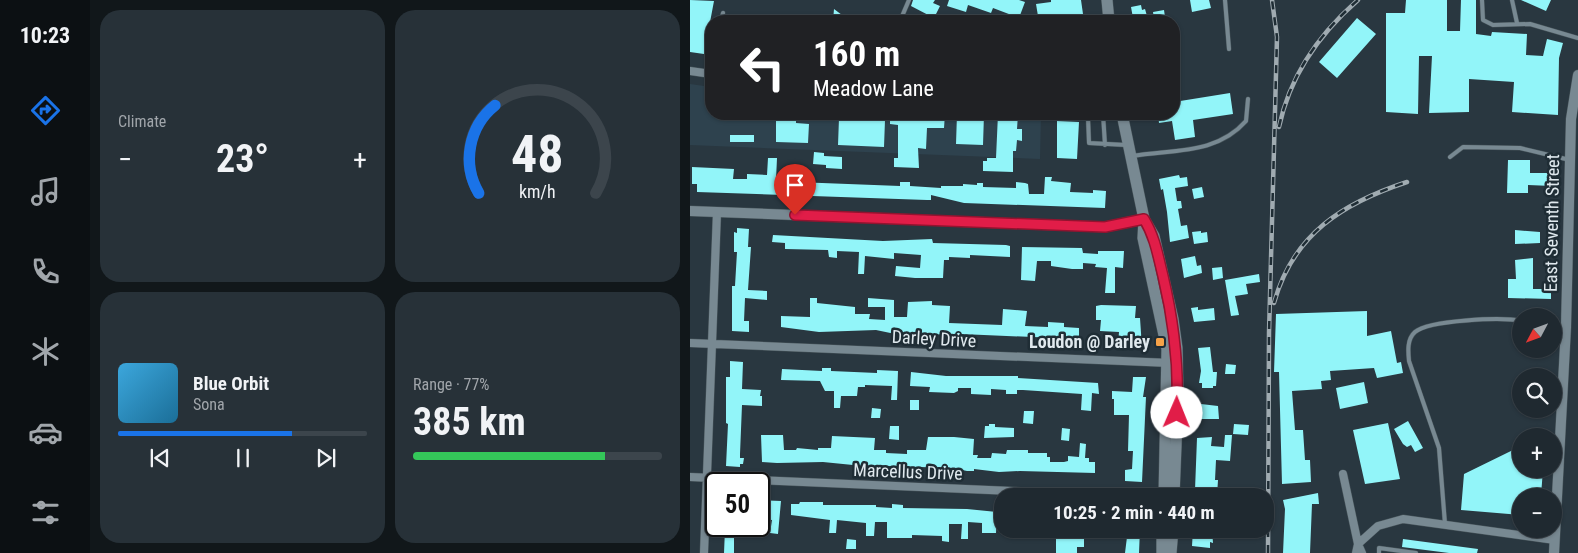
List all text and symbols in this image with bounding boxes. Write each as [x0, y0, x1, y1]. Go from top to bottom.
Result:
text: 10:23 [20, 23, 70, 48]
text: 160 m [813, 34, 900, 75]
icon: left [730, 35, 795, 100]
text: Meadow Lane [813, 76, 934, 101]
icon: directions [28, 93, 63, 128]
text: Climate [118, 112, 166, 131]
text: 48 [511, 124, 564, 185]
text: 23° [216, 137, 269, 181]
text: − [118, 143, 132, 176]
text: + [353, 143, 367, 176]
street label: East Seventh Street [1540, 154, 1563, 292]
pin [774, 164, 816, 215]
icon: arrive [781, 171, 809, 199]
icon: music [28, 174, 63, 209]
text: km/h [519, 181, 556, 202]
icon: phone [28, 254, 63, 289]
north arrow [1512, 308, 1562, 358]
map controls [1512, 308, 1562, 538]
street label: Darley Drive [891, 326, 977, 351]
place label: Loudon @ Darley [1029, 331, 1150, 352]
icon: climate [28, 334, 63, 369]
marker: Loudon @ Darley [1154, 336, 1166, 348]
button: search [1512, 368, 1562, 418]
text: Blue Orbit [193, 372, 269, 395]
text: Range · 77% [413, 375, 489, 394]
position arrow [1150, 386, 1202, 438]
text: Sona [193, 395, 225, 414]
text: 385 km [413, 400, 526, 444]
icon: car [28, 415, 63, 450]
button: + [1512, 428, 1562, 478]
icon: previous [146, 444, 174, 472]
icon: pause [229, 444, 257, 472]
icon: next [312, 444, 340, 472]
street label: Marcellus Drive [853, 459, 963, 484]
speed limit sign: 50 [705, 472, 770, 537]
button: − [1512, 488, 1562, 538]
icon: filters [28, 495, 63, 530]
text: 10:25 · 2 min · 440 m [1053, 501, 1215, 524]

